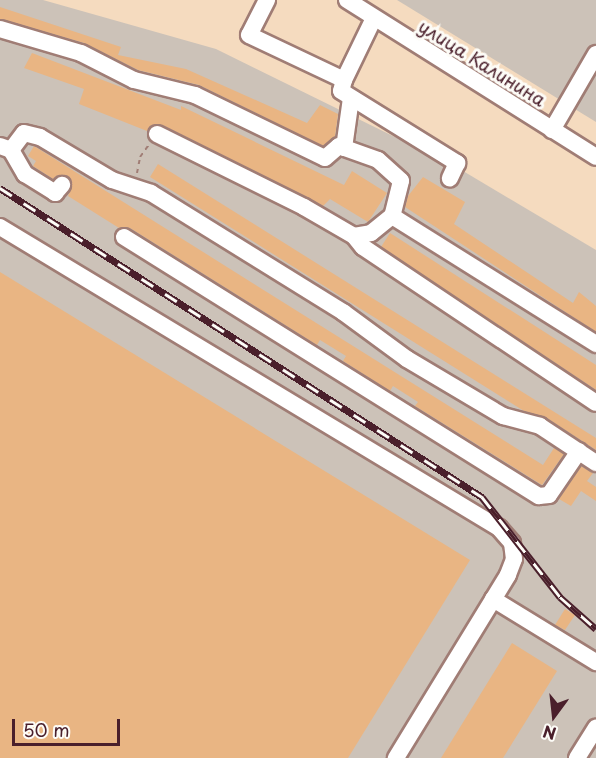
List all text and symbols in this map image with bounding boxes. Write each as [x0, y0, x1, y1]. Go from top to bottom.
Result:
street label: улица Калинина [414, 15, 550, 111]
north arrow [524, 686, 584, 746]
scale bar [15, 707, 123, 745]
text: 50 m [23, 716, 70, 743]
text: N [540, 720, 559, 747]

